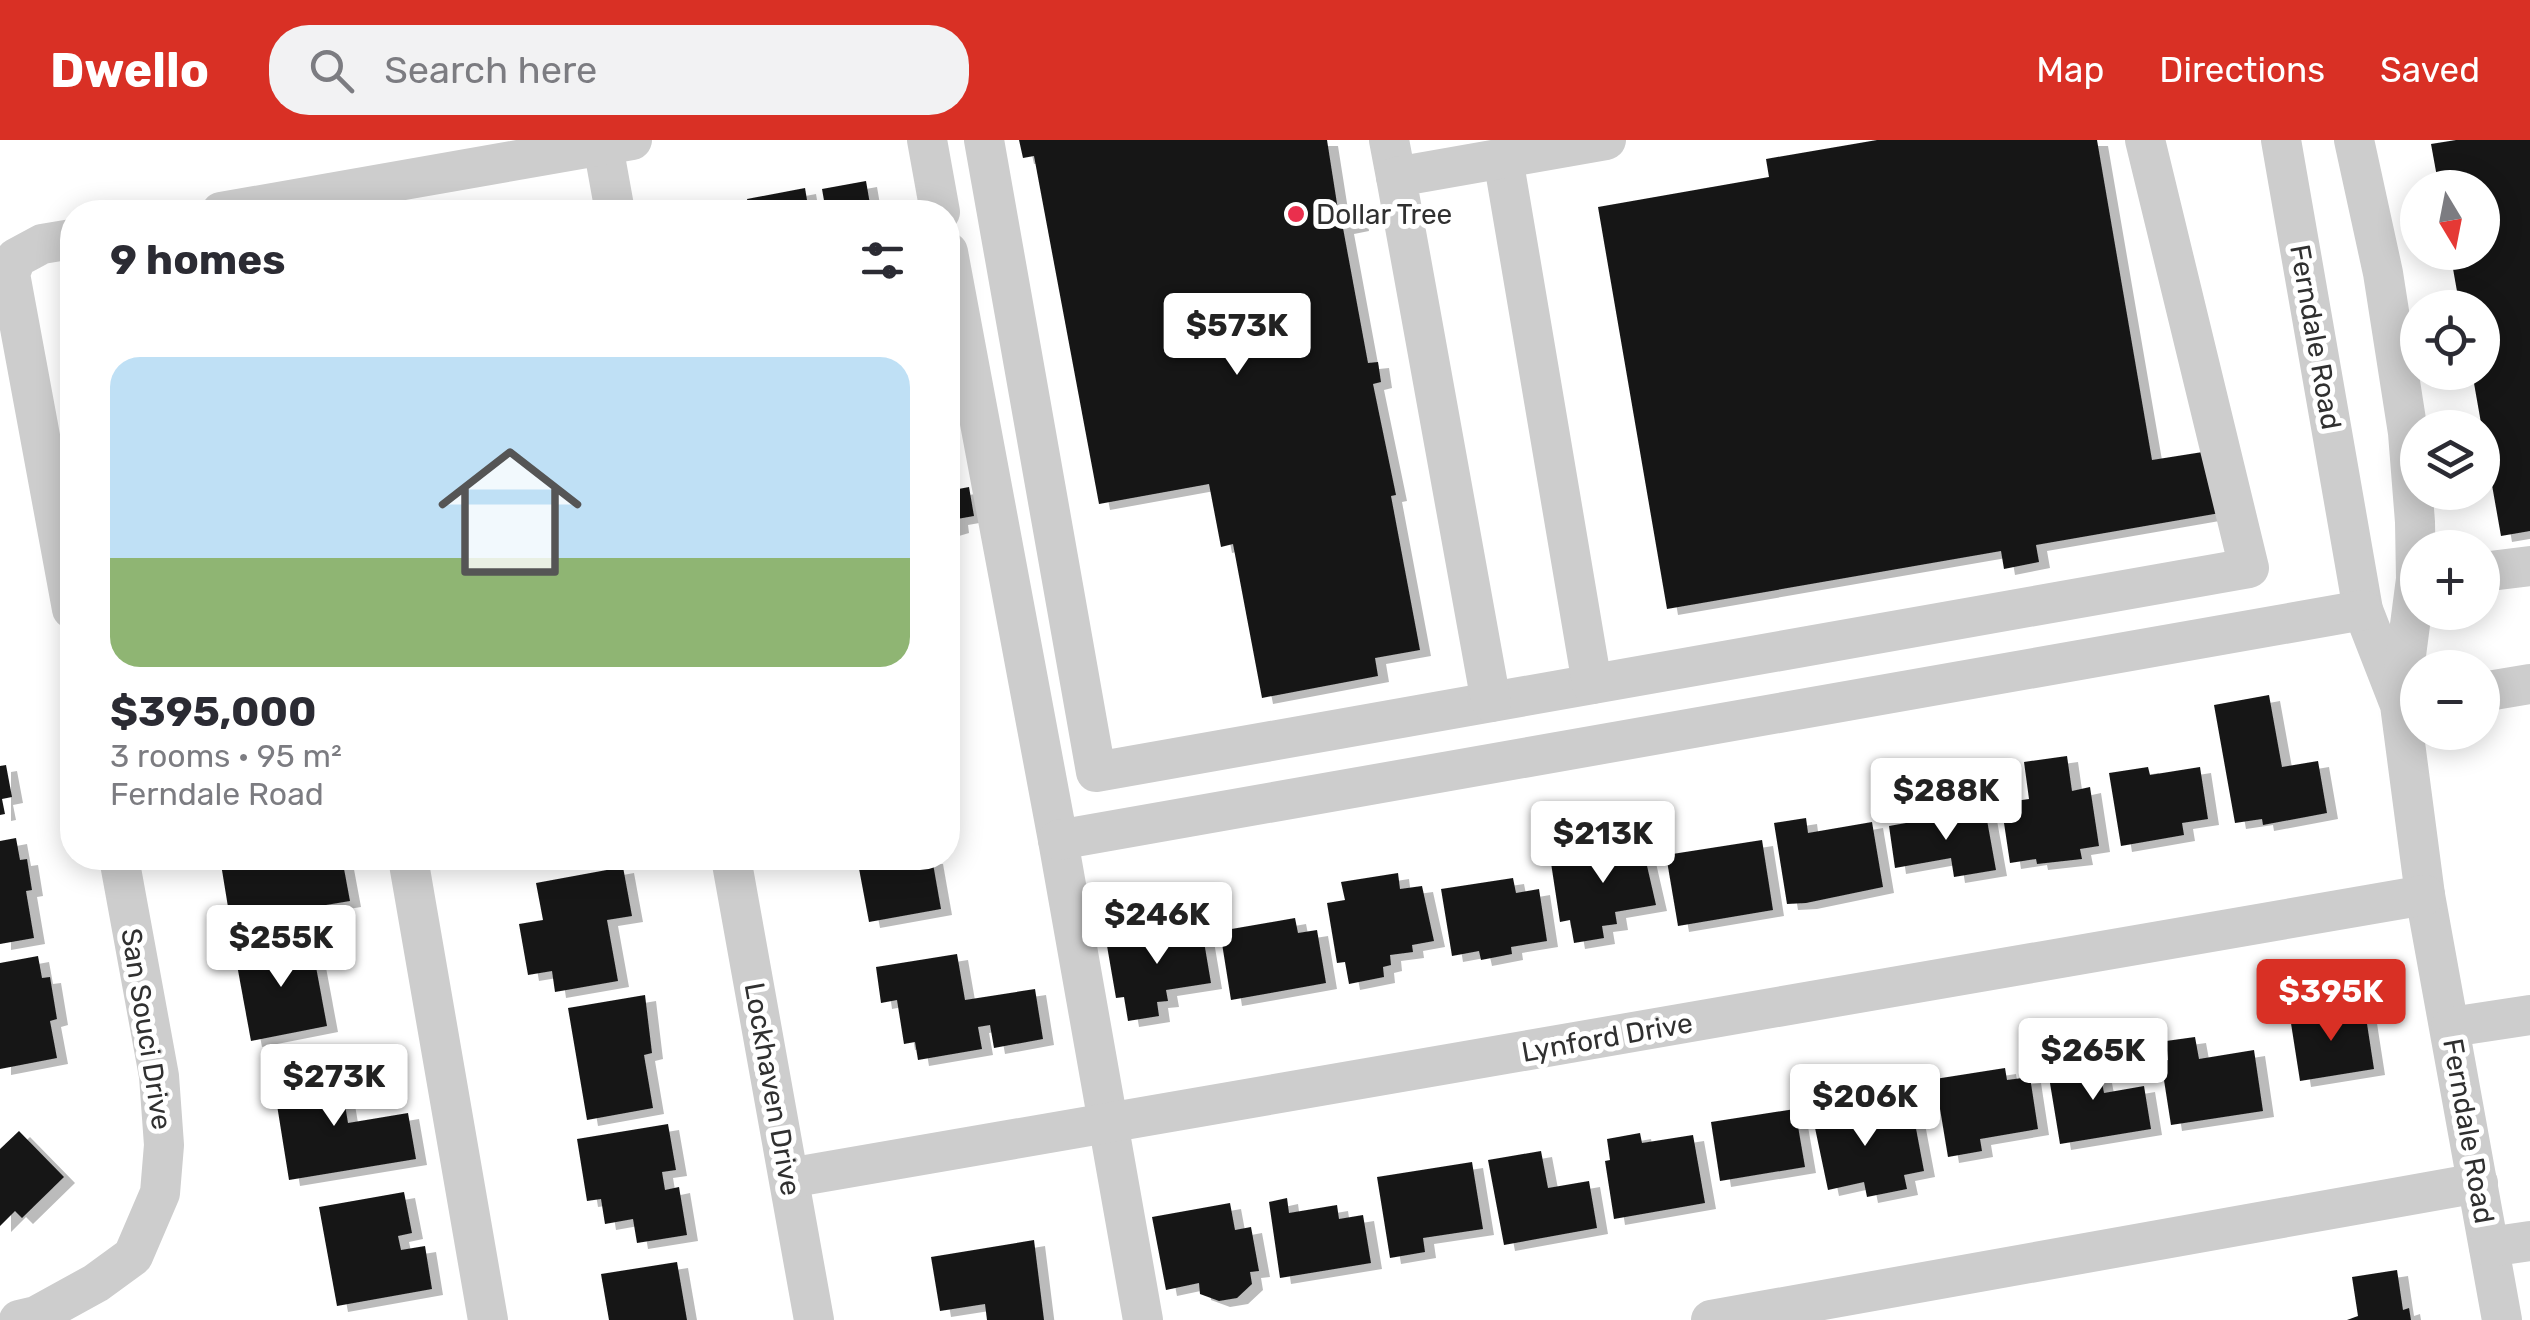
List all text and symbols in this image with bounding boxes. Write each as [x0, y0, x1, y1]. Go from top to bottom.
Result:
search box [269, 25, 969, 115]
text: Dwello [50, 42, 209, 99]
icon: search [304, 43, 359, 98]
text: Search here [384, 47, 597, 93]
text: Map [2036, 49, 2104, 91]
text: Directions [2159, 49, 2325, 91]
text: Saved [2380, 49, 2480, 91]
north arrow [2400, 170, 2500, 270]
map controls [2400, 170, 2500, 750]
place label: Dollar Tree [1316, 198, 1452, 231]
marker: Dollar Tree [1285, 203, 1307, 225]
icon: filters [855, 233, 910, 288]
text: 9 homes [110, 235, 285, 285]
street label: Ferndale Road [2283, 242, 2348, 432]
button: locate [2400, 290, 2500, 390]
pin: $573K [1167, 293, 1307, 378]
text: $573K [1186, 306, 1288, 344]
button: layers [2400, 410, 2500, 510]
icon: home [420, 422, 600, 602]
button: + [2400, 530, 2500, 630]
button: − [2400, 650, 2500, 750]
text: $395,000 [110, 687, 317, 737]
text: 3 rooms · 95 m² [110, 737, 342, 775]
pin: $288K [1876, 758, 2016, 843]
text: $288K [1893, 771, 1999, 809]
text: Ferndale Road [110, 775, 324, 813]
pin: $213K [1533, 801, 1673, 886]
text: $213K [1553, 814, 1653, 852]
pin: $246K [1087, 882, 1227, 967]
text: $246K [1104, 895, 1210, 933]
pin: $255K [211, 905, 351, 990]
text: $255K [229, 918, 333, 956]
street label: San Souci Drive [114, 926, 179, 1132]
pin: $395K [2261, 959, 2401, 1044]
text: $395K [2279, 972, 2383, 1010]
street label: Lockhaven Drive [738, 980, 807, 1198]
street label: Lynford Drive [1519, 1006, 1695, 1069]
pin: $265K [2023, 1018, 2163, 1103]
text: $265K [2041, 1031, 2145, 1069]
street label: Ferndale Road [2436, 1036, 2501, 1226]
pin: $273K [264, 1044, 404, 1129]
text: $273K [283, 1057, 385, 1095]
pin: $206K [1795, 1064, 1935, 1149]
text: $206K [1812, 1077, 1918, 1115]

